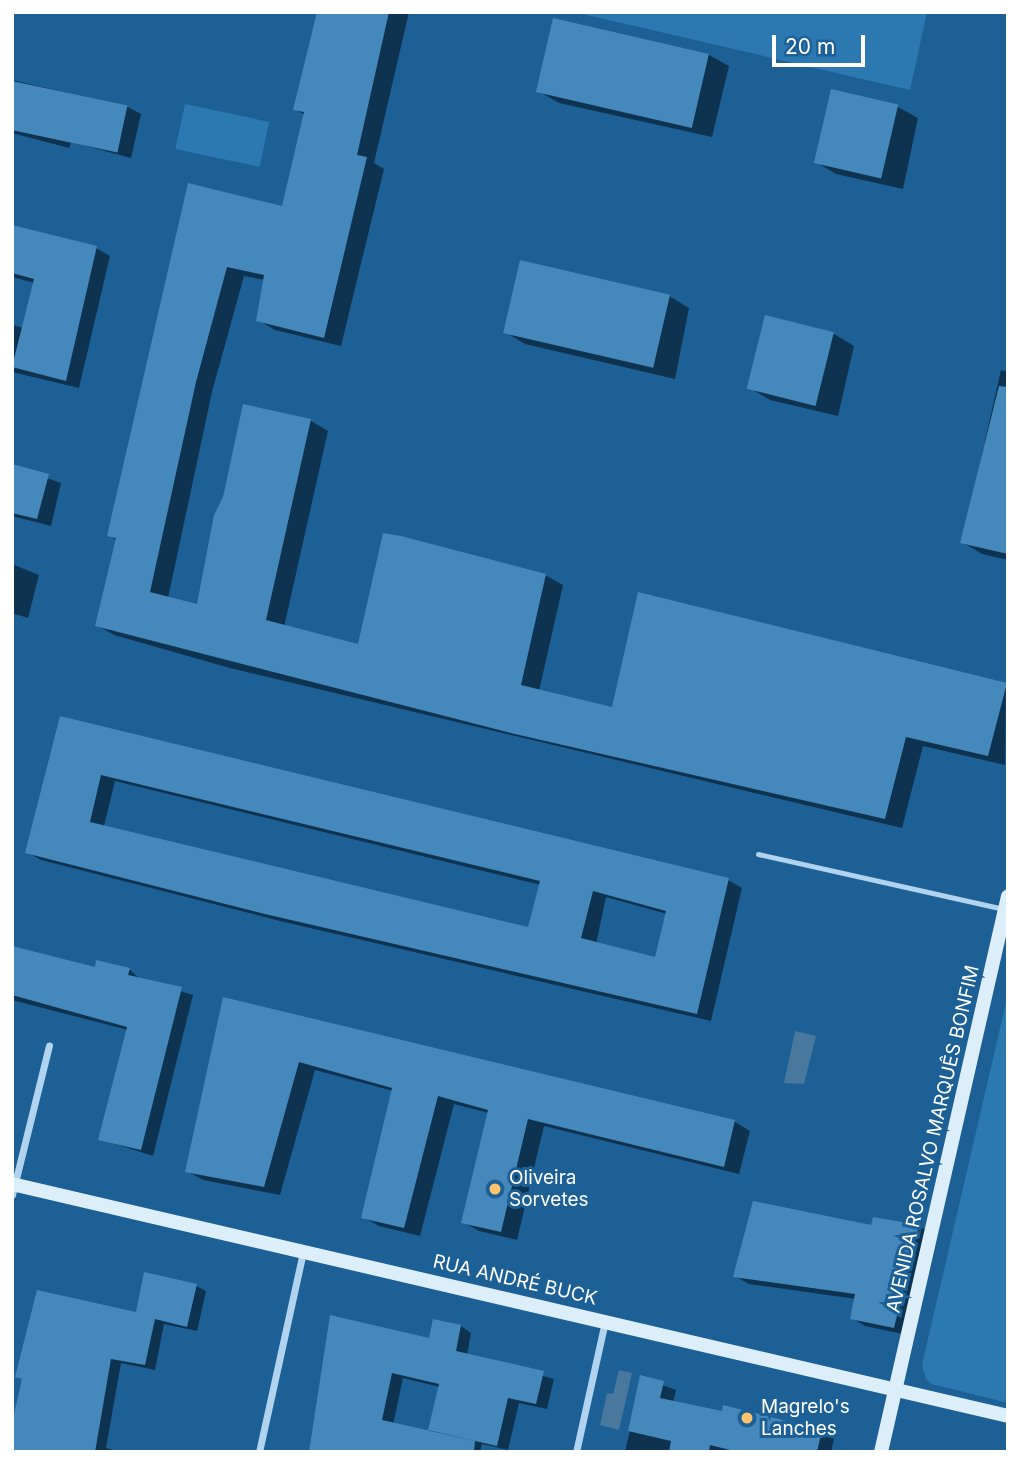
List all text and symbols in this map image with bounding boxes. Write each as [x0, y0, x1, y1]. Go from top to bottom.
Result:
scale bar [775, 21, 868, 65]
text: 20 m [785, 34, 835, 59]
street label: AVENIDA ROSALVO MARQUÊS BONFIM [882, 963, 984, 1315]
place label: Oliveira Sorvetes [509, 1167, 589, 1211]
marker: Oliveira Sorvetes [487, 1181, 503, 1197]
street label: RUA ANDRÉ BUCK [431, 1250, 599, 1310]
place label: Magrelo's Lanches [761, 1396, 850, 1440]
marker: Magrelo's Lanches [739, 1410, 755, 1426]

